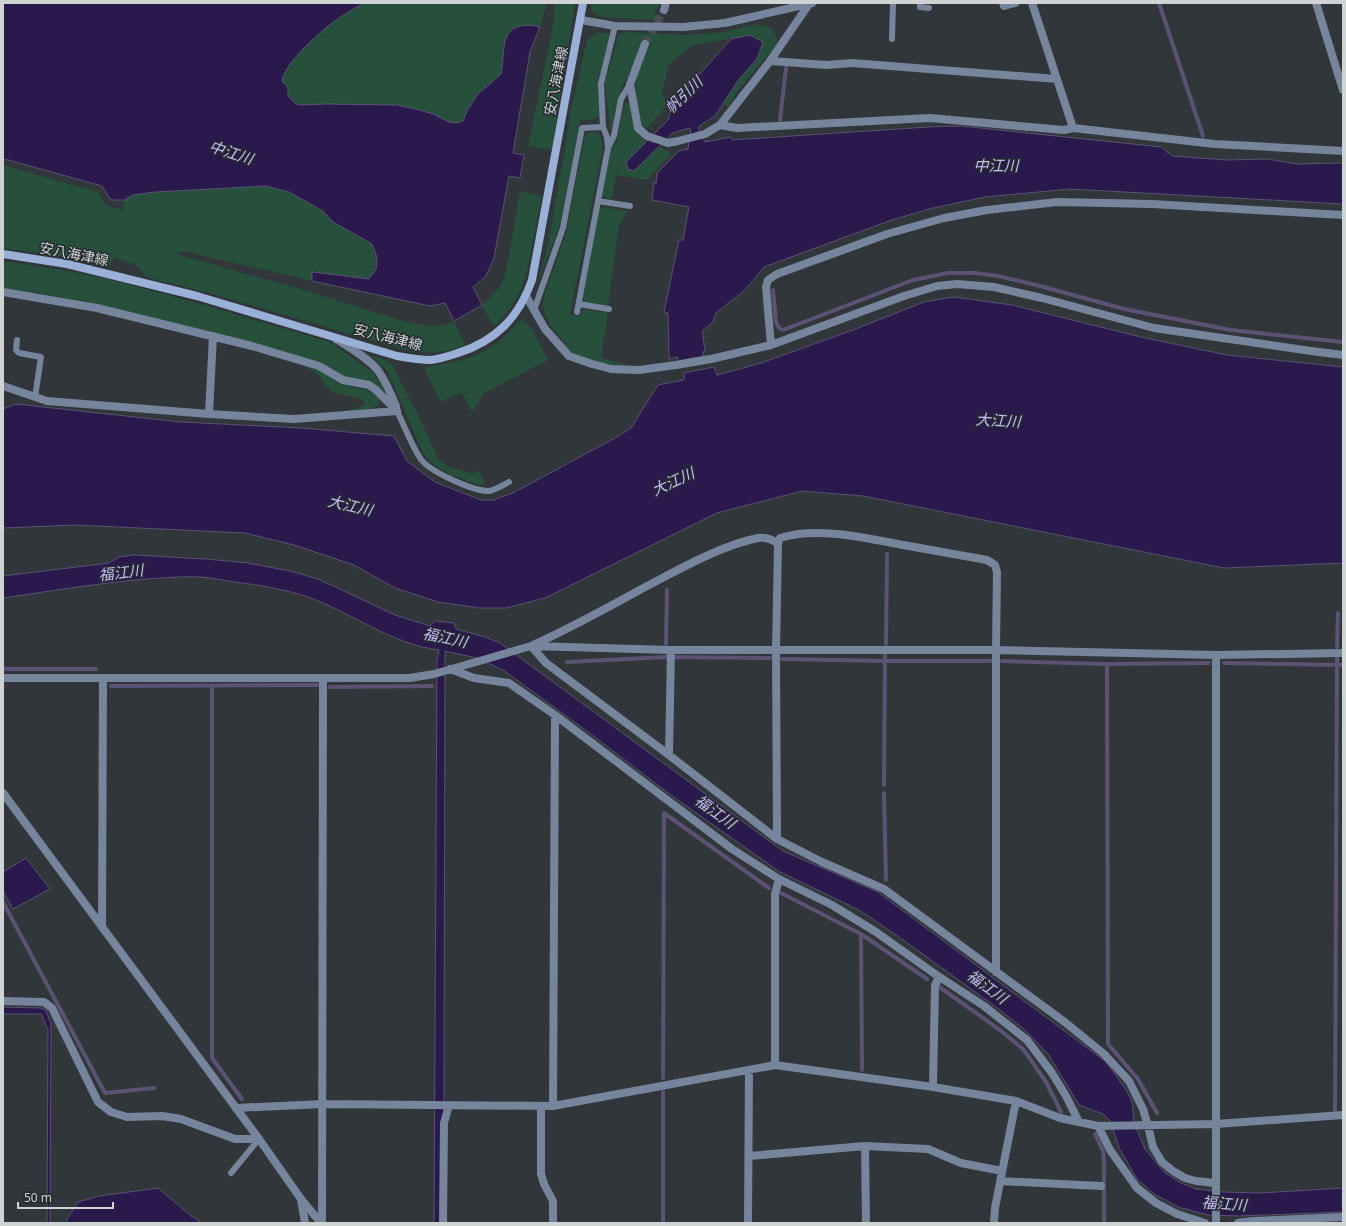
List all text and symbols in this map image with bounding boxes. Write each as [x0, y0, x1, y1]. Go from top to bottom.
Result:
street label: 安八海津線 [540, 45, 572, 117]
water label: 帆引川 [660, 70, 708, 117]
water label: 中江川 [207, 136, 258, 169]
water label: 中江川 [973, 155, 1020, 175]
street label: 安八海津線 [38, 238, 110, 270]
street label: 安八海津線 [352, 319, 424, 354]
water label: 大江川 [975, 409, 1023, 431]
water label: 大江川 [648, 462, 699, 500]
water label: 大江川 [326, 490, 376, 520]
water label: 福江川 [97, 559, 146, 585]
water label: 福江川 [421, 623, 471, 652]
water label: 福江川 [692, 790, 741, 834]
water label: 福江川 [964, 965, 1013, 1009]
scale bar [18, 1184, 113, 1210]
text: 50 m [24, 1189, 52, 1206]
water label: 福江川 [1201, 1191, 1249, 1215]

